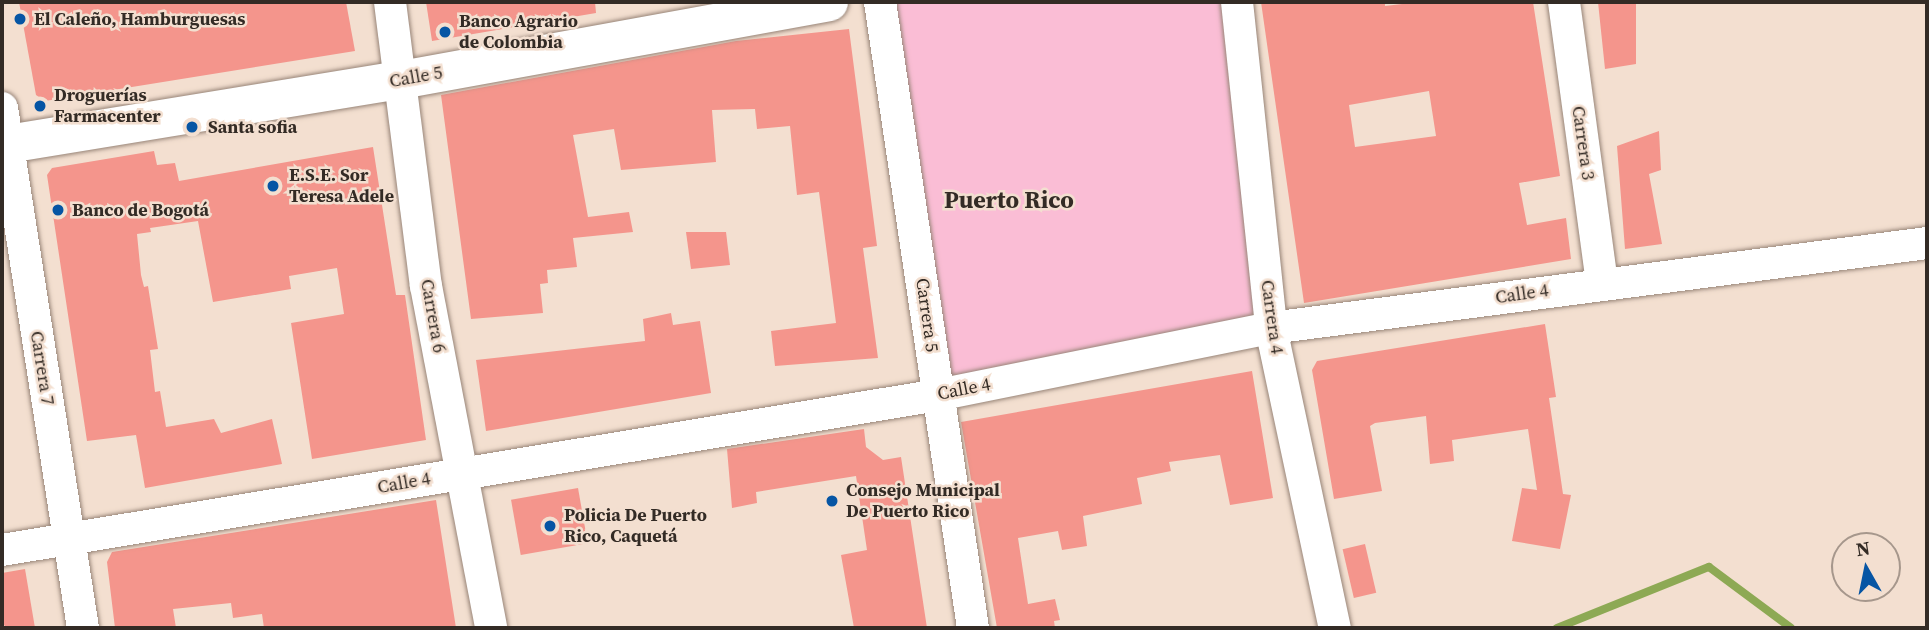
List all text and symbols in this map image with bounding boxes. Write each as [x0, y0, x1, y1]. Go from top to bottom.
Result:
place label: El Caleño, Hamburguesas [34, 8, 245, 30]
marker: El Caleño, Hamburguesas [12, 11, 28, 27]
place label: Banco Agrario de Colombia [459, 11, 578, 54]
marker: Banco Agrario de Colombia [437, 24, 453, 40]
street label: Calle 5 [388, 62, 444, 92]
place label: Droguerías Farmacenter [54, 85, 161, 128]
marker: Droguerías Farmacenter [32, 98, 48, 114]
street label: Carrera 3 [1567, 105, 1599, 181]
place label: Santa sofia [208, 116, 297, 138]
marker: Santa sofia [182, 117, 202, 137]
place label: E.S.E. Sor Teresa Adele [289, 165, 394, 208]
marker: E.S.E. Sor Teresa Adele [263, 176, 283, 196]
district label: Puerto Rico [944, 186, 1074, 214]
place label: Banco de Bogotá [72, 199, 209, 221]
marker: Banco de Bogotá [50, 202, 66, 218]
street label: Carrera 6 [416, 277, 450, 355]
street label: Carrera 5 [911, 277, 943, 353]
street label: Carrera 4 [1256, 279, 1288, 355]
street label: Calle 4 [1494, 280, 1550, 308]
street label: Carrera 7 [26, 330, 58, 406]
street label: Calle 4 [936, 373, 992, 405]
street label: Calle 4 [376, 468, 432, 498]
place label: Consejo Municipal De Puerto Rico [846, 480, 1000, 522]
marker: Consejo Municipal De Puerto Rico [824, 493, 840, 509]
place label: Policia De Puerto Rico, Caquetá [564, 505, 707, 548]
marker: Policia De Puerto Rico, Caquetá [542, 518, 558, 534]
north arrow [1831, 532, 1901, 602]
text: N [1854, 534, 1872, 562]

